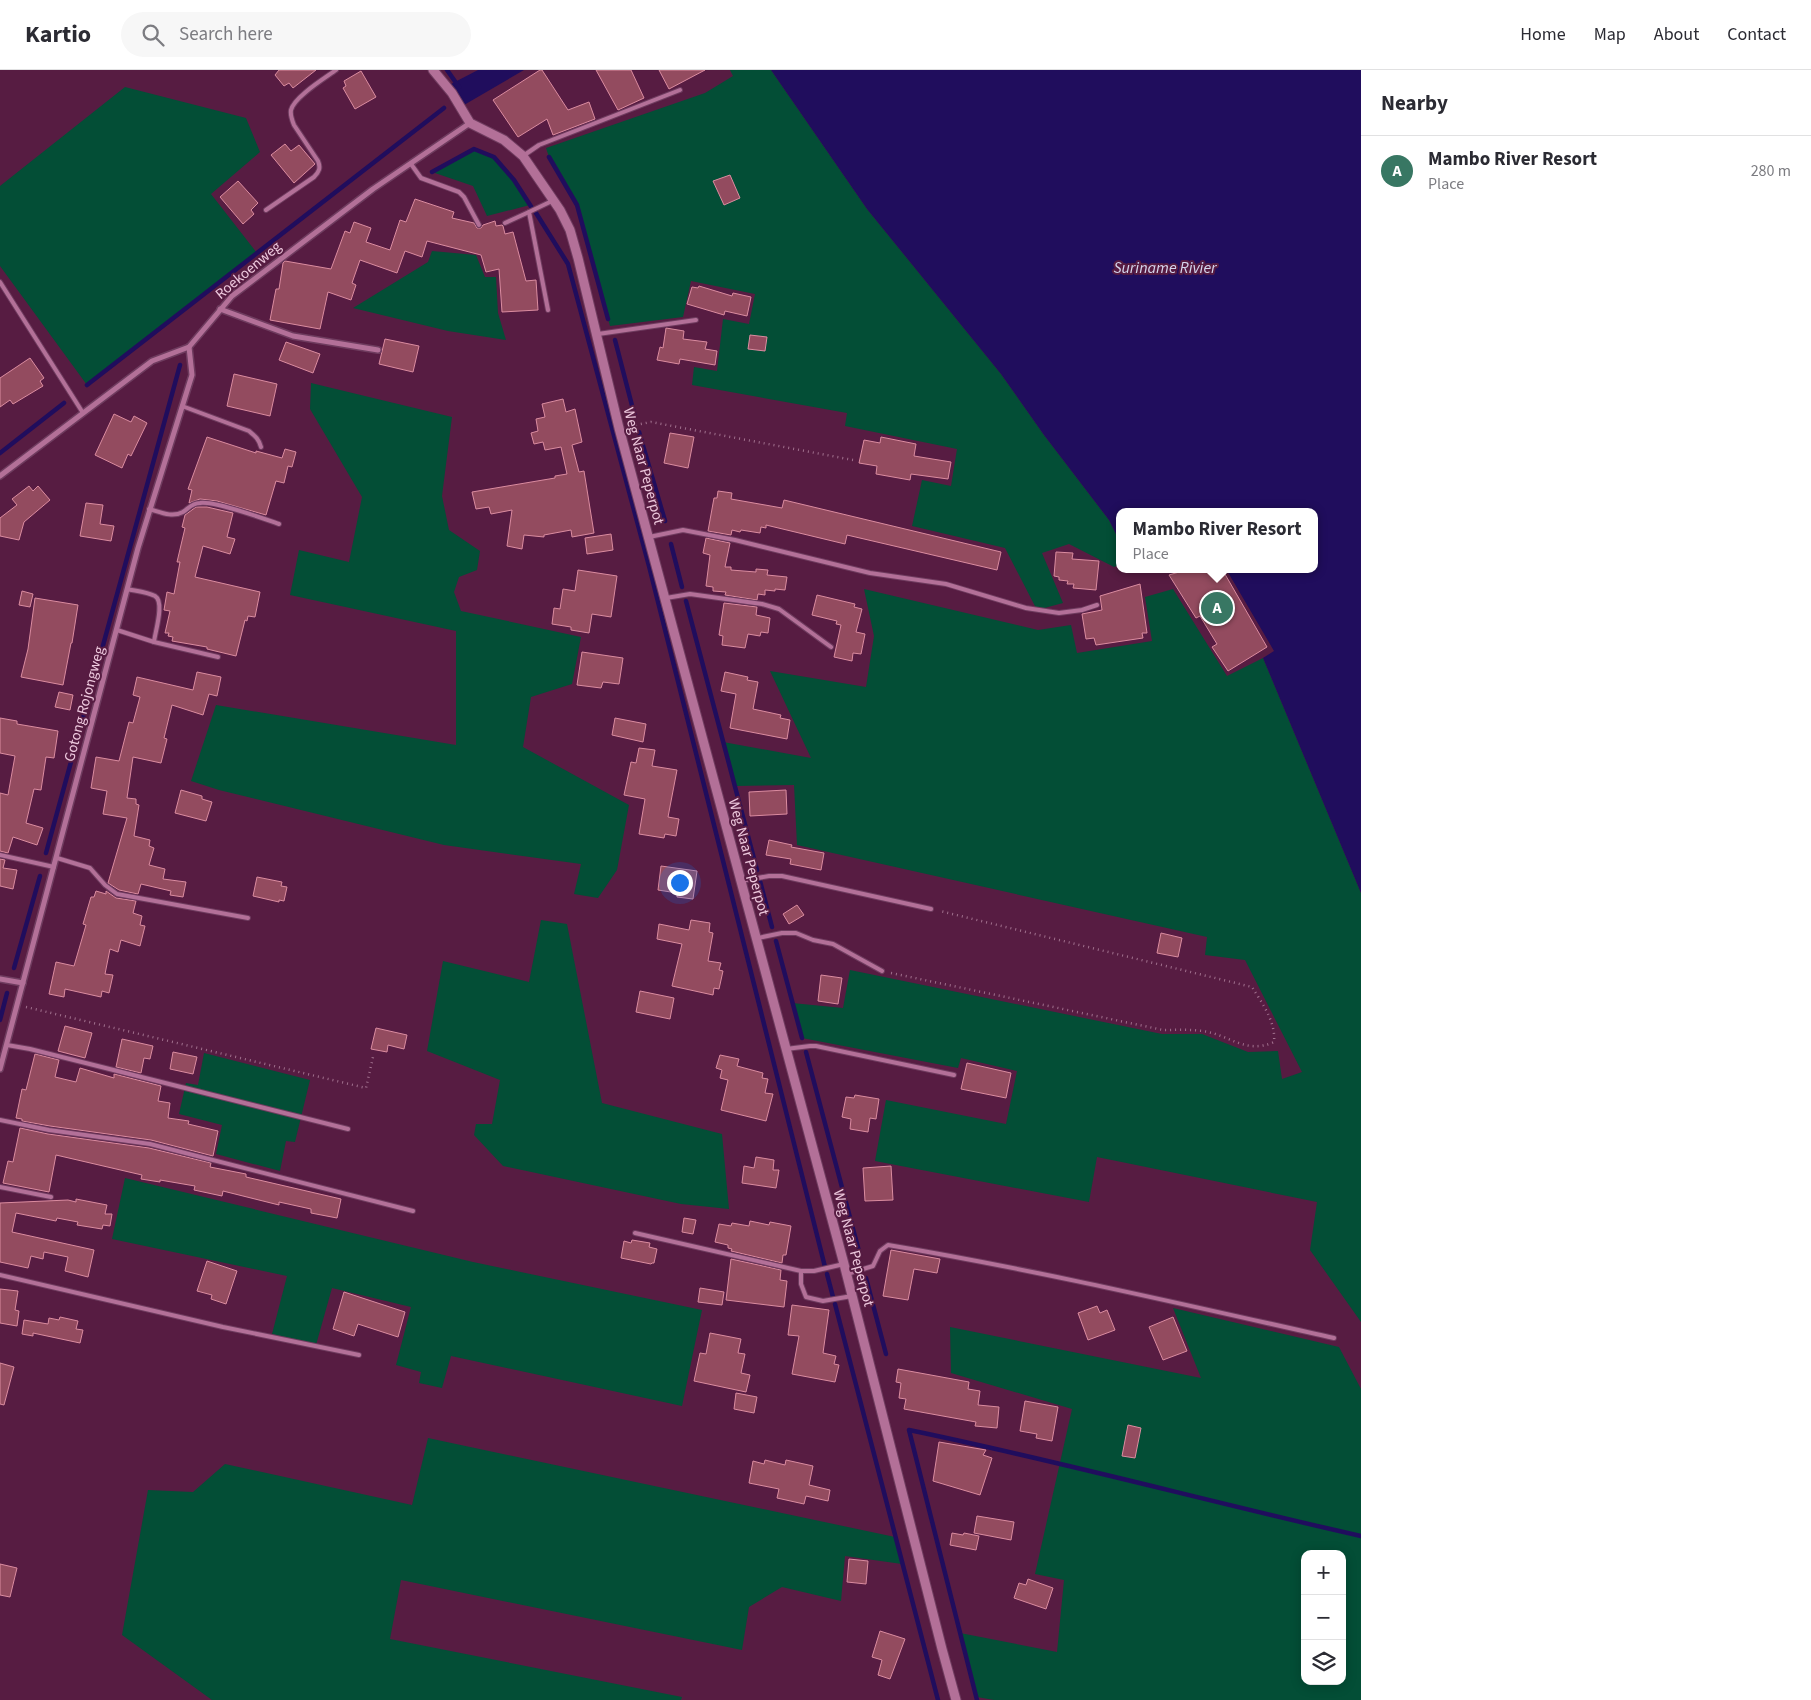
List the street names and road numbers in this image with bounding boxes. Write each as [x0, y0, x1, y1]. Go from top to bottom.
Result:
street label: Roekoenweg [211, 236, 286, 304]
street label: Weg Naar Peperpot [618, 405, 669, 527]
street label: Gotong Rojongweg [59, 644, 110, 764]
street label: Weg Naar Peperpot [723, 796, 774, 918]
street label: Weg Naar Peperpot [828, 1187, 879, 1309]

